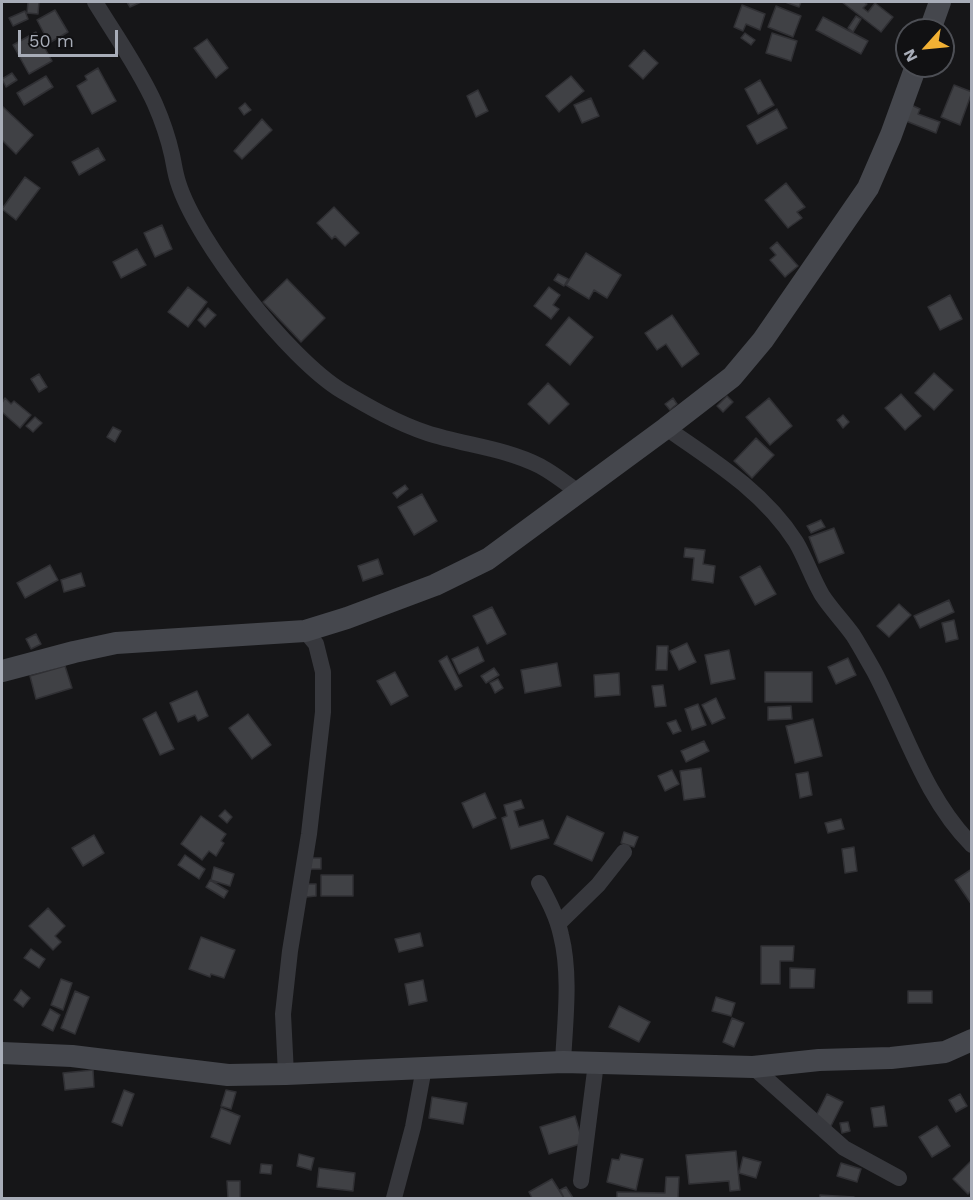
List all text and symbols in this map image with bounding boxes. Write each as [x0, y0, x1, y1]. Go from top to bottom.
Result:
scale bar [21, 18, 122, 56]
north arrow [895, 18, 955, 78]
text: 50 m [29, 30, 74, 51]
text: N [899, 46, 921, 65]

